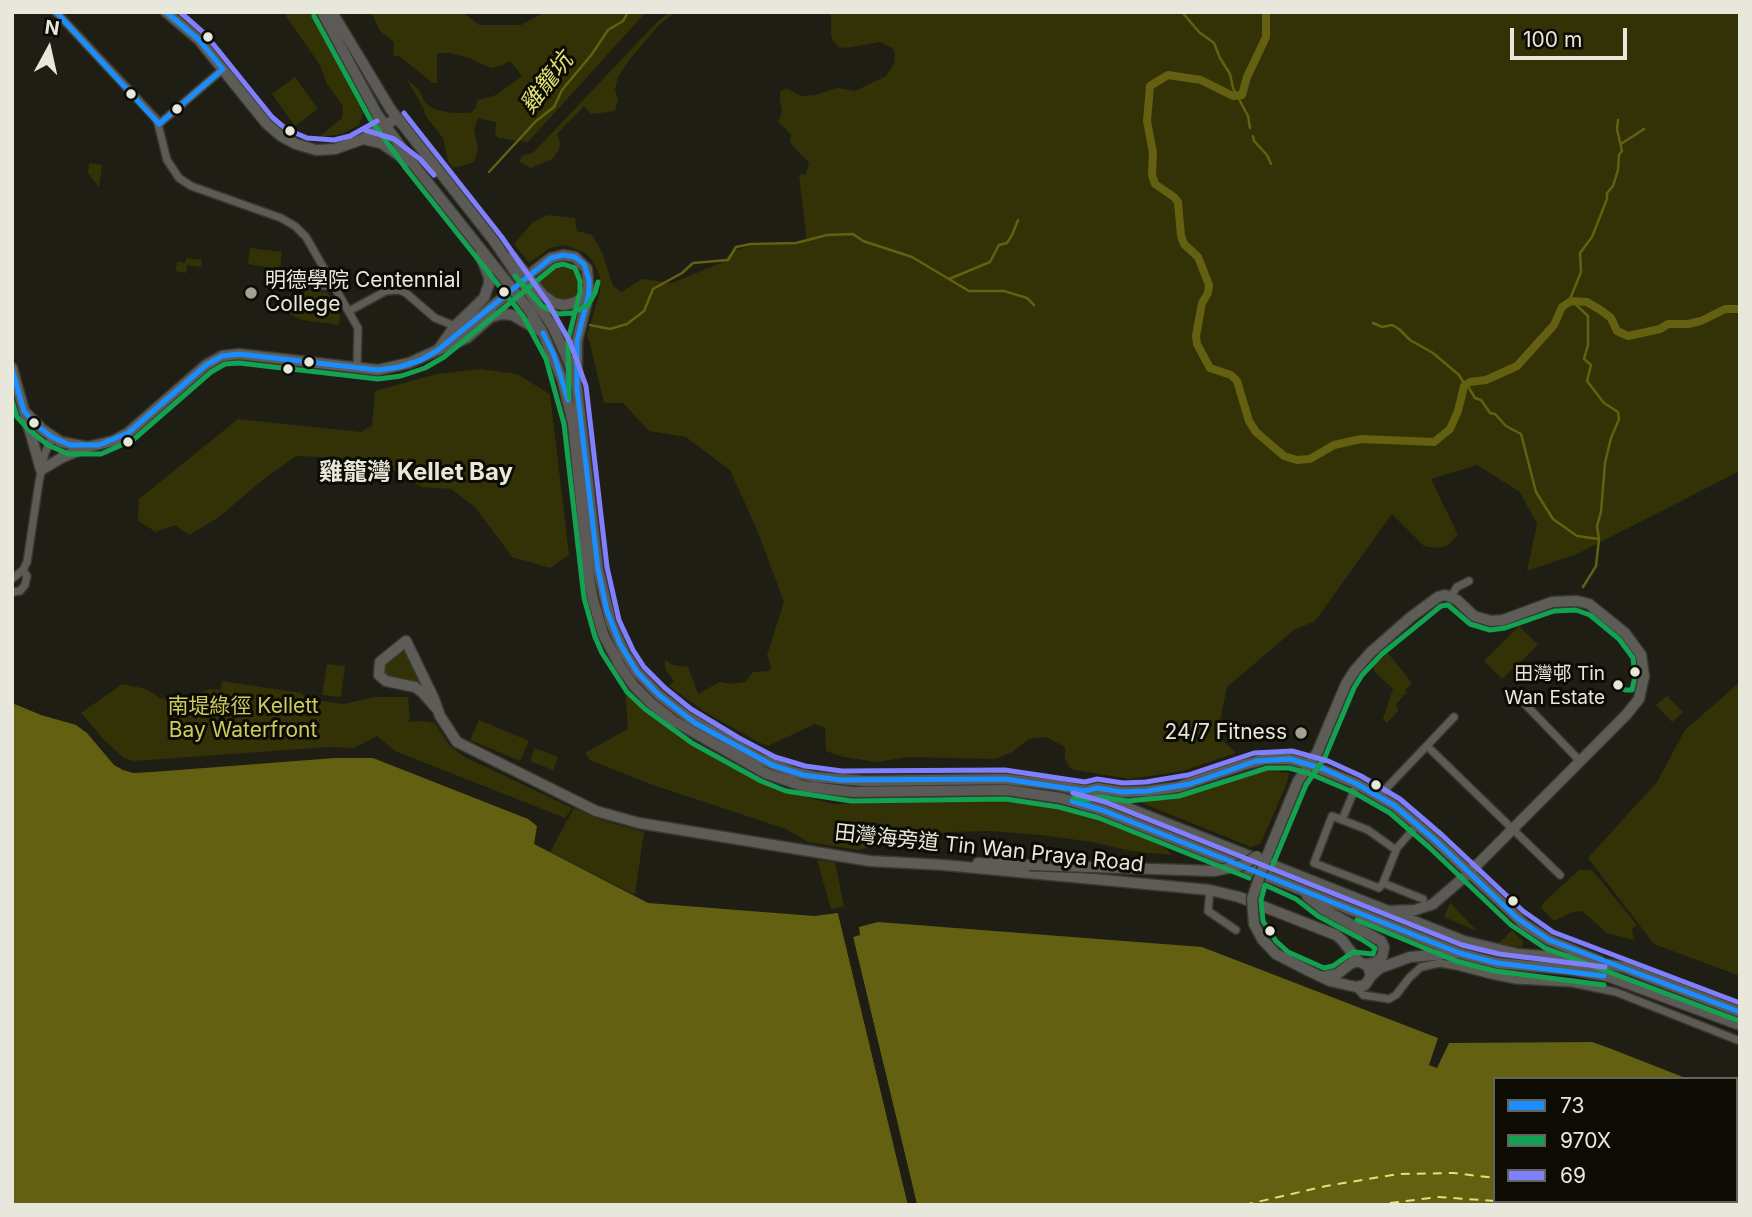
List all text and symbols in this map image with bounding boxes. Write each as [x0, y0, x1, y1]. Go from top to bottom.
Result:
north arrow [14, 14, 84, 84]
scale bar [1514, 14, 1631, 58]
text: N [43, 15, 61, 40]
text: 100 m [1523, 27, 1582, 52]
unlabelled marker [201, 30, 215, 44]
water label: 雞籠坑 [515, 47, 579, 119]
unlabelled marker [124, 87, 138, 101]
unlabelled marker [170, 102, 184, 116]
unlabelled marker [283, 124, 297, 138]
place label: 明德學院 Centennial College [265, 268, 461, 318]
marker: 明德學院 Centennial College [243, 285, 259, 301]
unlabelled marker [497, 285, 511, 299]
unlabelled marker [302, 355, 316, 369]
unlabelled marker [281, 362, 295, 376]
unlabelled marker [27, 416, 41, 430]
unlabelled marker [121, 435, 135, 449]
district label: 雞籠灣 Kellet Bay [319, 459, 513, 487]
place label: 田灣邨 Tin Wan Estate [1504, 663, 1605, 707]
unlabelled marker [1628, 665, 1642, 679]
marker: 田灣邨 Tin Wan Estate [1611, 678, 1625, 692]
park label: 南堤綠徑 Kellett Bay Waterfront [167, 694, 319, 744]
place label: 24/7 Fitness [1164, 720, 1287, 746]
marker: 24/7 Fitness [1293, 725, 1309, 741]
unlabelled marker [1369, 778, 1383, 792]
street label: 田灣海旁道 Tin Wan Praya Road [833, 820, 1145, 878]
unlabelled marker [1506, 894, 1520, 908]
unlabelled marker [1263, 924, 1277, 938]
legend [1493, 1077, 1738, 1203]
text: 73 [1560, 1093, 1585, 1118]
text: 970X [1560, 1128, 1611, 1153]
text: 69 [1560, 1163, 1586, 1188]

